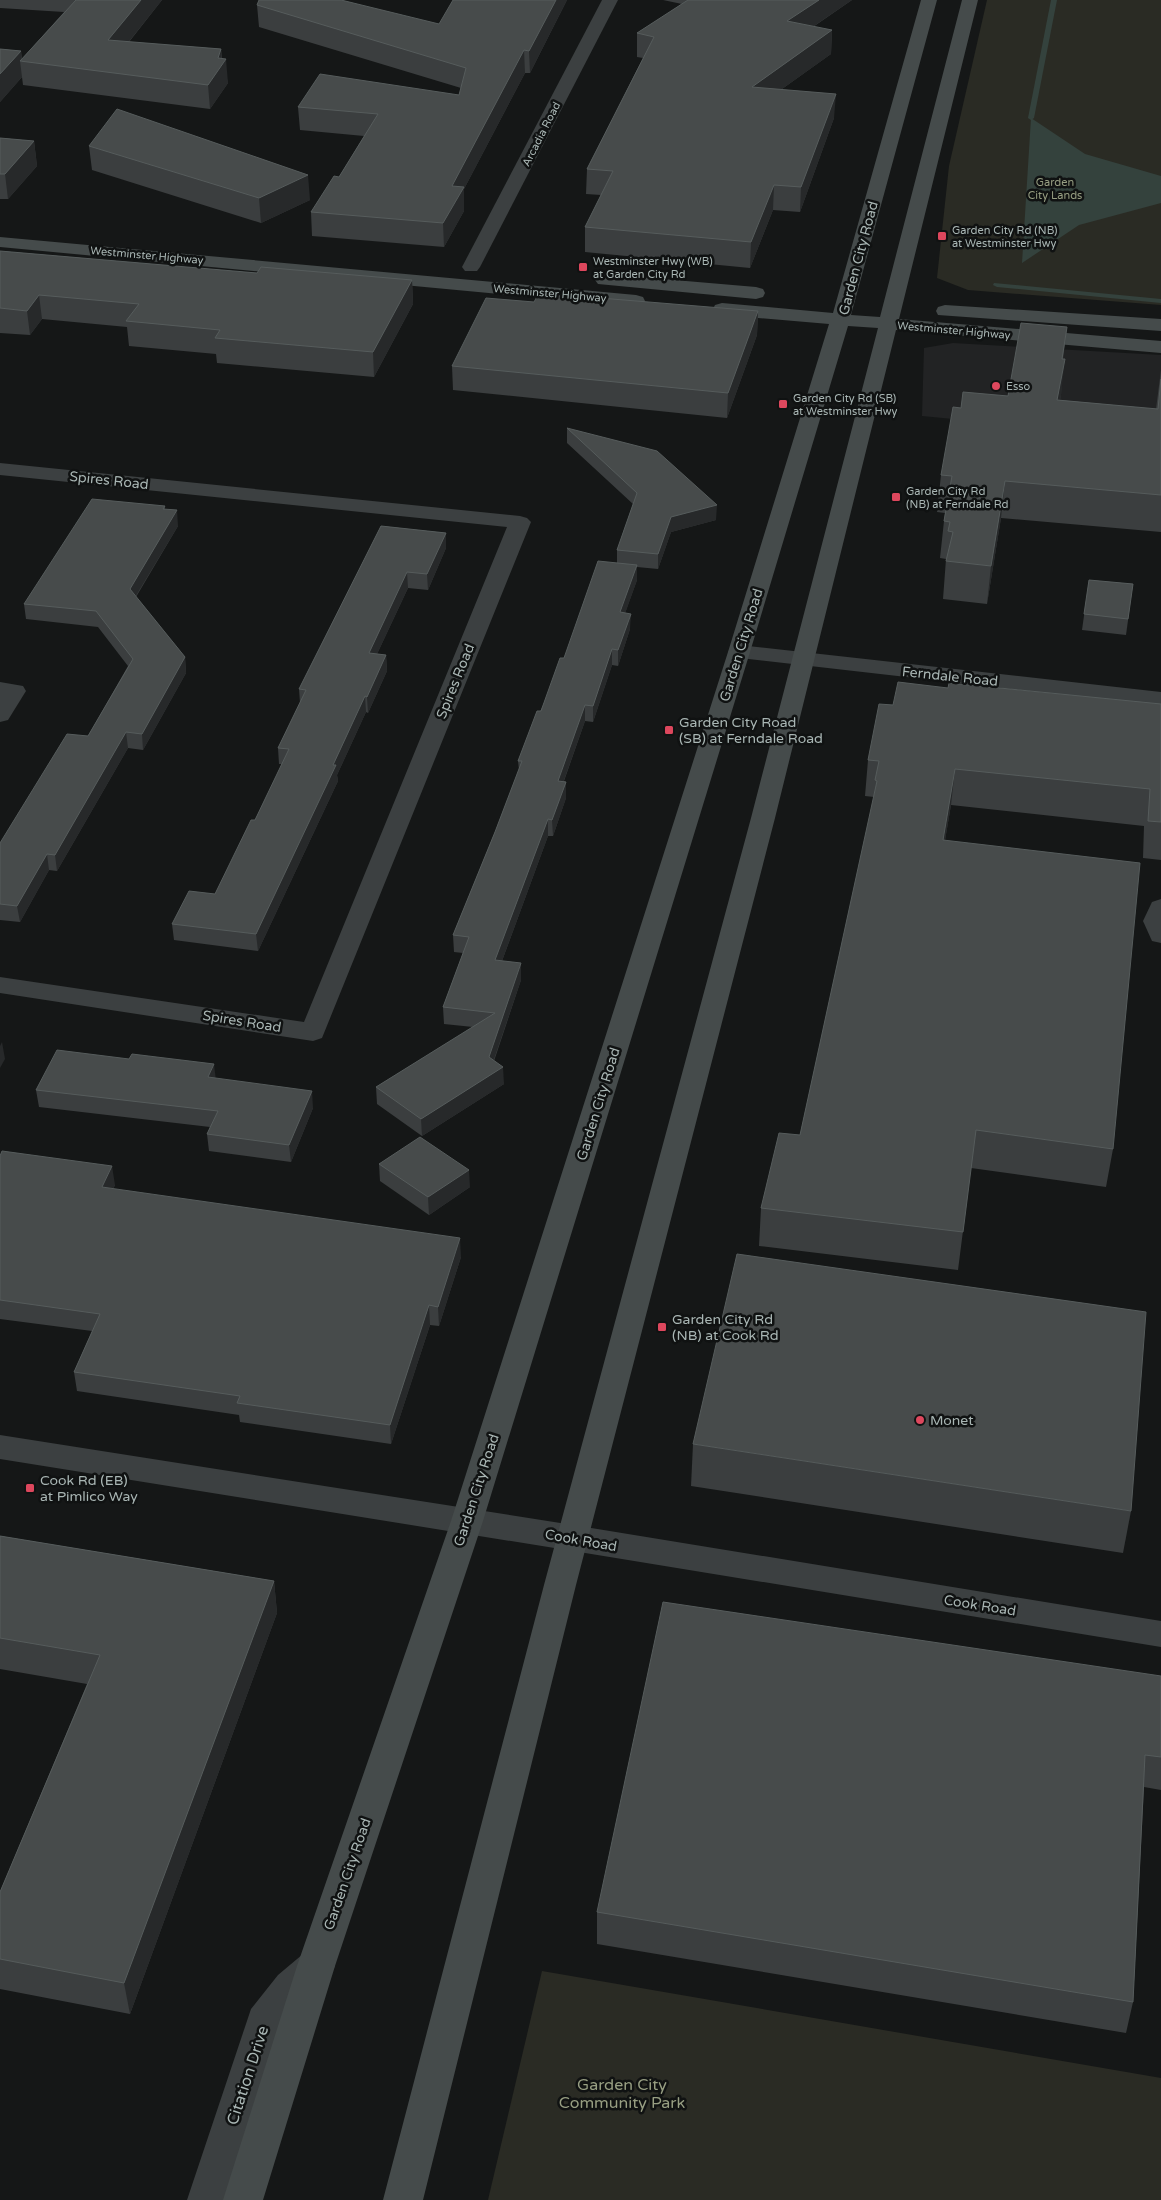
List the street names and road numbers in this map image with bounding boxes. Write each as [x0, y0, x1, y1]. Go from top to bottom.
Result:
street label: Arcadia Road [520, 100, 563, 169]
street label: Garden City Road [835, 199, 882, 317]
street label: Westminster Highway [90, 244, 204, 267]
street label: Westminster Highway [493, 282, 607, 305]
street label: Westminster Highway [897, 319, 1011, 342]
street label: Spires Road [69, 468, 149, 493]
street label: Garden City Road [716, 587, 767, 704]
street label: Spires Road [433, 641, 478, 721]
street label: Ferndale Road [901, 663, 999, 690]
street label: Spires Road [201, 1007, 282, 1036]
street label: Garden City Road [573, 1046, 624, 1163]
street label: Garden City Road [450, 1432, 503, 1549]
street label: Cook Road [543, 1526, 618, 1555]
street label: Cook Road [943, 1591, 1017, 1620]
street label: Garden City Road [320, 1816, 375, 1932]
street label: Citation Drive [223, 2023, 273, 2127]

